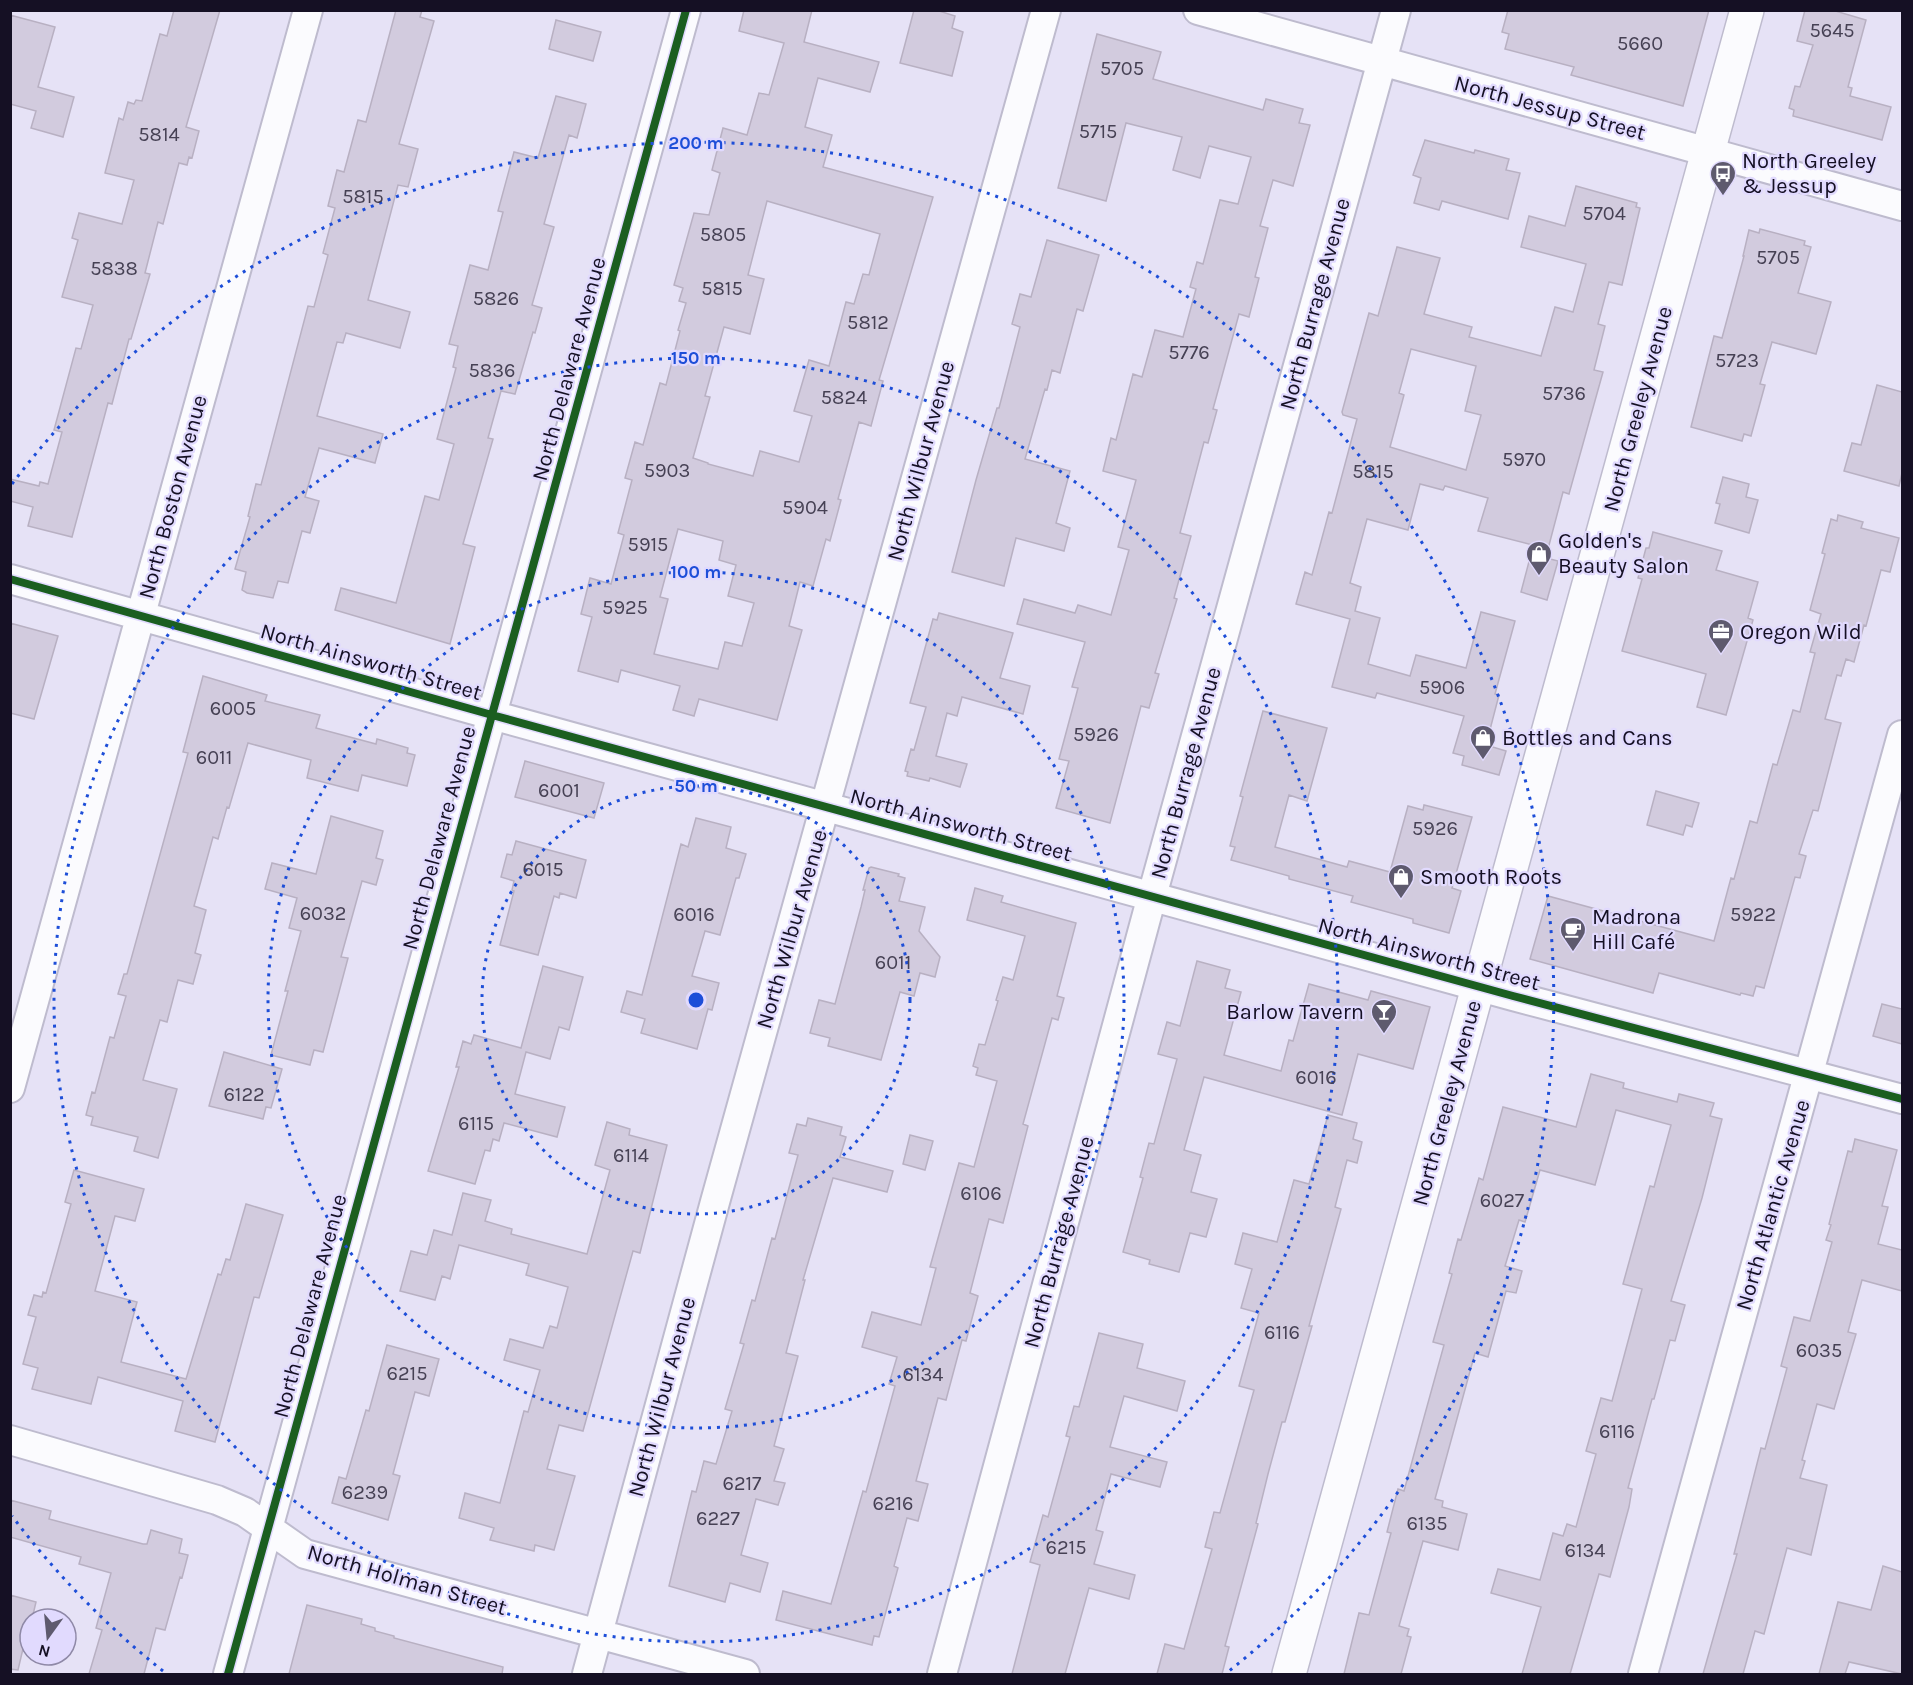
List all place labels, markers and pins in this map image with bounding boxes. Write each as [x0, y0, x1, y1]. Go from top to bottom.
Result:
place label: North Greeley & Jessup [1742, 148, 1876, 199]
bus stop icon: North Greeley & Jessup [1708, 159, 1738, 197]
place label: Golden's Beauty Salon [1558, 528, 1689, 579]
shop icon: Golden's Beauty Salon [1524, 539, 1554, 577]
office icon: Oregon Wild [1706, 617, 1736, 655]
place label: Oregon Wild [1740, 619, 1862, 645]
shop icon: Bottles and Cans [1468, 723, 1498, 761]
place label: Bottles and Cans [1502, 725, 1673, 751]
shop icon: Smooth Roots [1386, 862, 1416, 900]
place label: Smooth Roots [1420, 864, 1562, 890]
place label: Madrona Hill Café [1592, 904, 1681, 955]
cafe icon: Madrona Hill Café [1558, 915, 1588, 953]
centre of rings [686, 990, 706, 1010]
bar icon: Barlow Tavern [1369, 997, 1399, 1035]
place label: Barlow Tavern [1226, 999, 1364, 1025]

